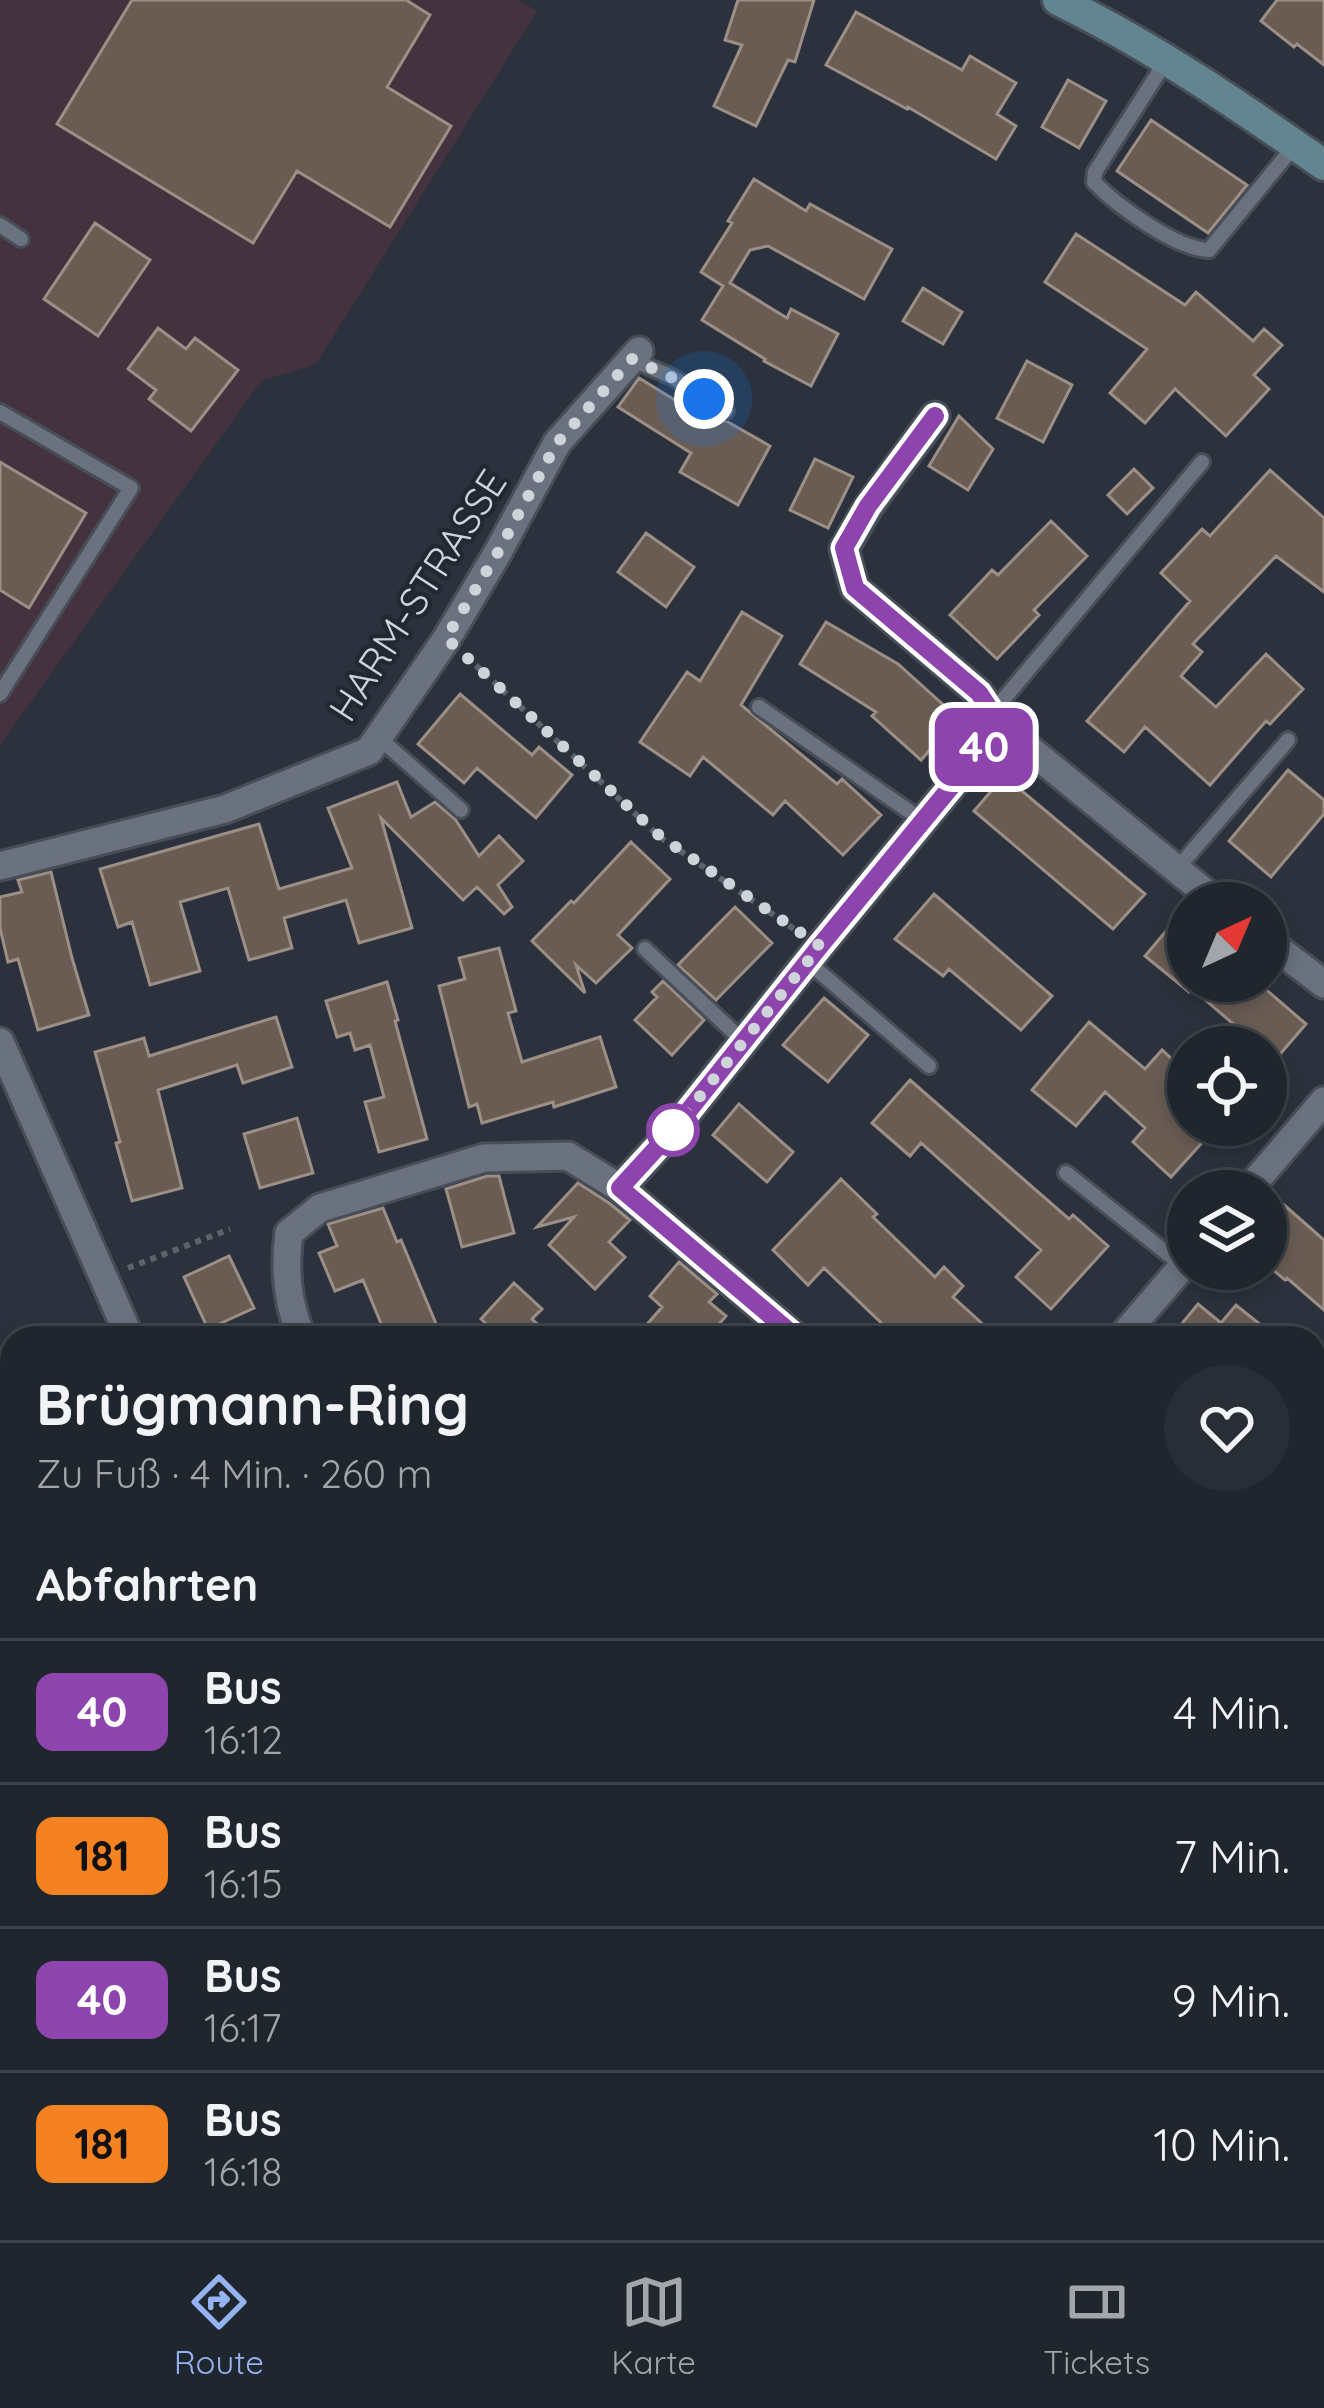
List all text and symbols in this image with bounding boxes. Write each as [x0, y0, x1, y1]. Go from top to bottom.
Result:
your location [674, 369, 734, 429]
street label: HARM-STRASSE [318, 460, 516, 730]
line badge: 40 [930, 708, 1038, 786]
text: 40 [959, 720, 1009, 773]
north arrow [1167, 882, 1287, 1002]
map controls [1167, 882, 1287, 1290]
button: locate [1167, 1026, 1287, 1146]
unlabelled marker [648, 1105, 698, 1155]
button: layers [1167, 1170, 1287, 1290]
button: heart [1164, 1365, 1290, 1491]
text: Brügmann-Ring [36, 1368, 469, 1439]
text: Zu Fuß · 4 Min. · 260 m [36, 1449, 432, 1498]
text: Abfahrten [36, 1556, 258, 1612]
text: Bus [204, 1659, 282, 1715]
text: 4 Min. [1173, 1684, 1290, 1740]
text: 40 [77, 1685, 127, 1738]
text: 16:12 [204, 1715, 283, 1764]
text: Bus [204, 1803, 282, 1859]
text: 7 Min. [1174, 1828, 1290, 1884]
text: 181 [74, 1829, 130, 1882]
text: 16:15 [204, 1859, 282, 1908]
text: Bus [204, 1947, 282, 2003]
text: 9 Min. [1172, 1972, 1290, 2028]
text: 40 [77, 1973, 127, 2026]
text: 16:17 [204, 2003, 281, 2052]
text: Bus [204, 2091, 282, 2147]
text: 10 Min. [1153, 2116, 1290, 2172]
text: 181 [74, 2117, 130, 2170]
text: 16:18 [204, 2147, 282, 2196]
tab: Route [174, 2269, 264, 2382]
tab: Karte [611, 2269, 696, 2382]
tab: Tickets [1043, 2269, 1150, 2382]

